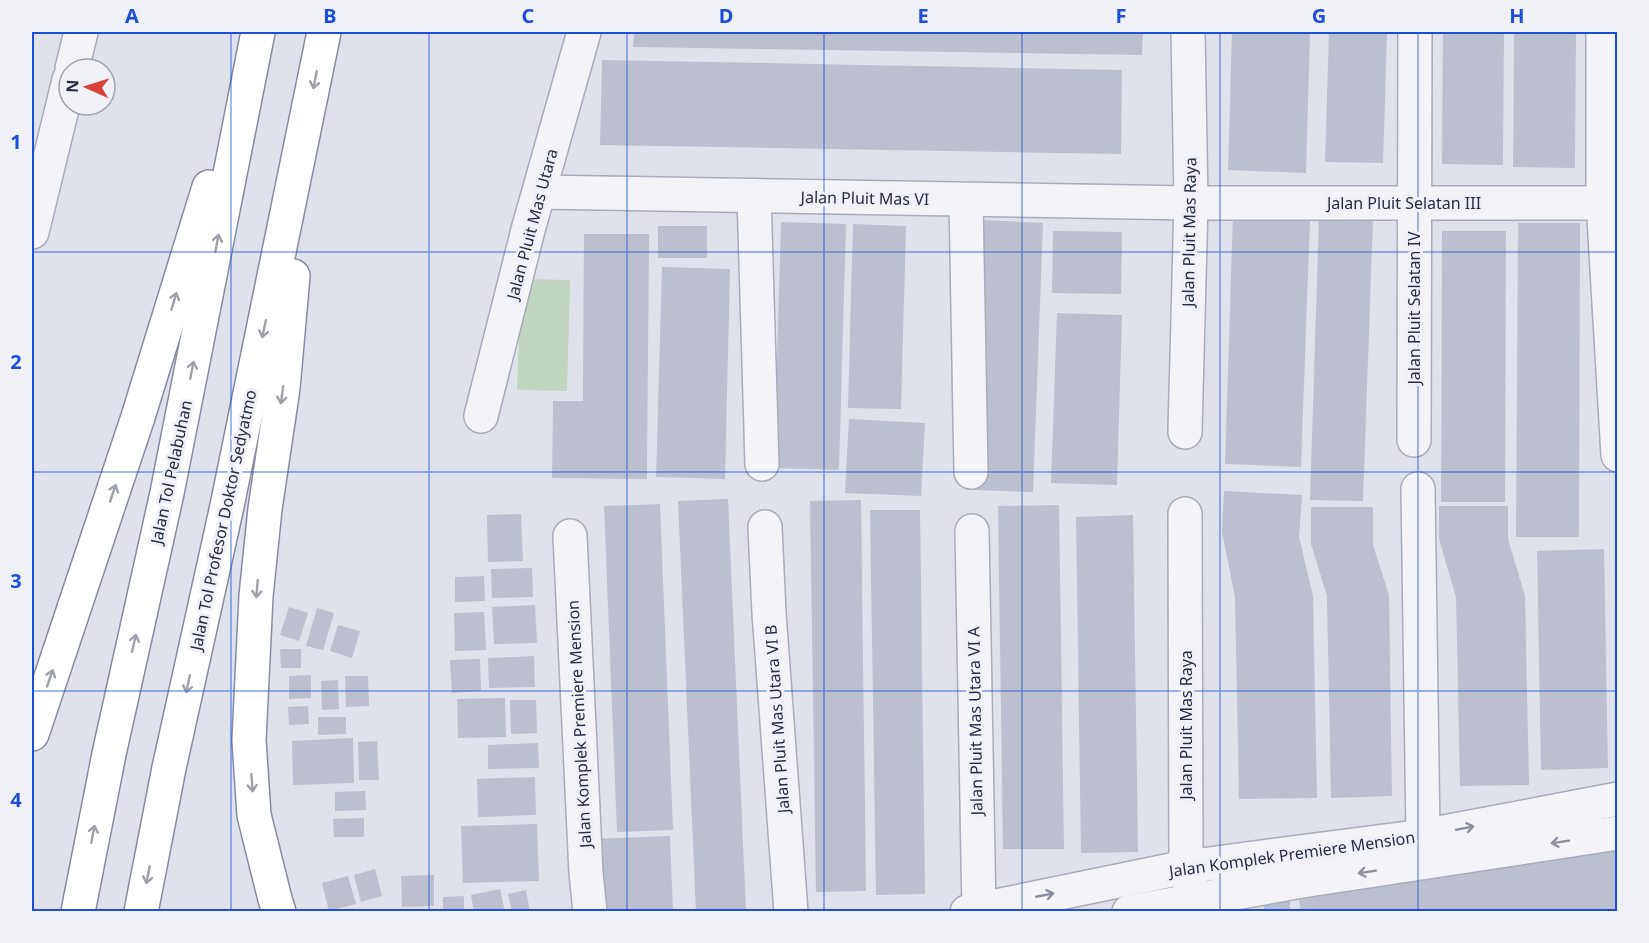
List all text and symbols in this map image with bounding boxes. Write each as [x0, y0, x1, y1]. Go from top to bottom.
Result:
text: A [125, 2, 139, 29]
text: B [323, 2, 337, 29]
text: C [522, 2, 535, 29]
text: D [719, 2, 733, 29]
text: E [917, 2, 929, 29]
text: F [1116, 2, 1126, 29]
text: G [1312, 2, 1326, 29]
text: H [1509, 2, 1525, 29]
north arrow [57, 57, 117, 117]
one-way arrow [309, 69, 320, 89]
text: N [61, 79, 83, 93]
text: 1 [10, 128, 22, 155]
street label: Jalan Pluit Mas Utara [501, 146, 563, 304]
street label: Jalan Pluit Mas Raya [1177, 157, 1201, 309]
street label: Jalan Pluit Mas VI [799, 186, 929, 210]
street label: Jalan Pluit Selatan III [1325, 192, 1481, 214]
street label: Jalan Pluit Selatan IV [1403, 231, 1425, 387]
one-way arrow [212, 234, 223, 253]
one-way arrow [169, 292, 180, 311]
one-way arrow [258, 319, 269, 339]
text: 2 [10, 348, 22, 375]
one-way arrow [187, 361, 198, 380]
one-way arrow [277, 385, 288, 405]
street label: Jalan Tol Profesor Doktor Sedyatmo [184, 388, 261, 654]
street label: Jalan Tol Pelabuhan [145, 398, 197, 548]
one-way arrow [108, 484, 119, 503]
text: 3 [10, 567, 22, 594]
one-way arrow [251, 578, 262, 598]
street label: Jalan Komplek Premiere Mension [562, 600, 597, 850]
street label: Jalan Pluit Mas Utara VI B [759, 624, 795, 816]
street label: Jalan Pluit Mas Utara VI A [962, 626, 988, 818]
one-way arrow [129, 634, 140, 653]
street label: Jalan Pluit Mas Raya [1175, 650, 1197, 802]
one-way arrow [46, 669, 57, 688]
one-way arrow [182, 674, 193, 693]
one-way arrow [246, 773, 257, 793]
text: 4 [10, 786, 22, 813]
one-way arrow [1455, 822, 1475, 833]
one-way arrow [88, 824, 99, 844]
street label: Jalan Komplek Premiere Mension [1166, 826, 1416, 882]
one-way arrow [1550, 836, 1570, 847]
one-way arrow [142, 865, 153, 884]
one-way arrow [1358, 866, 1377, 877]
one-way arrow [1035, 889, 1054, 900]

